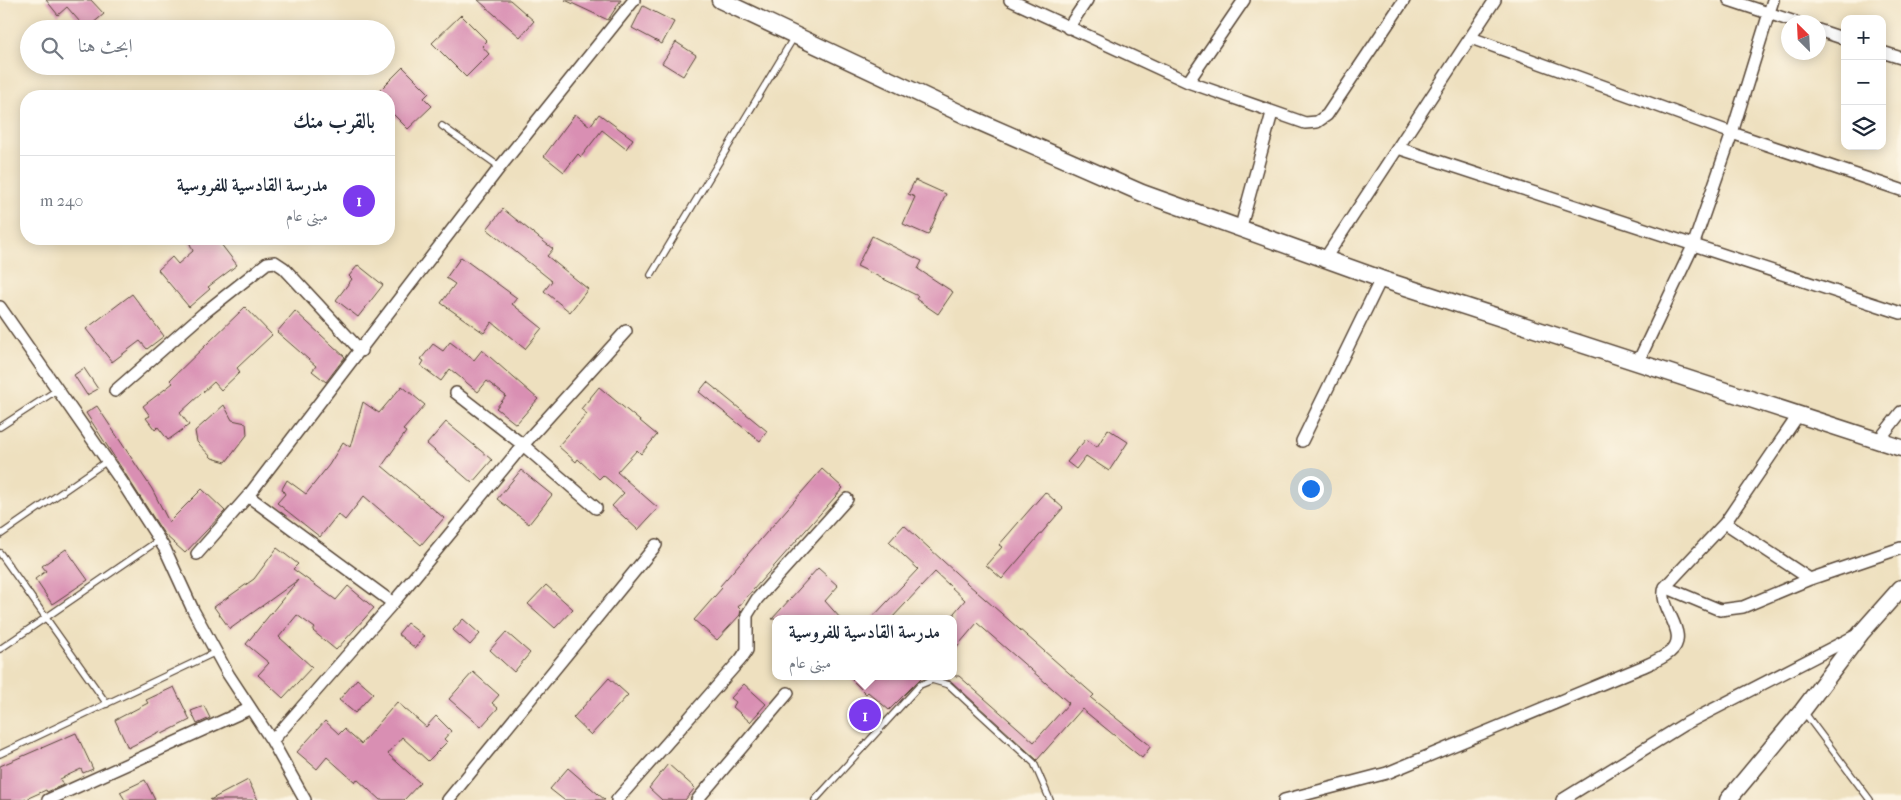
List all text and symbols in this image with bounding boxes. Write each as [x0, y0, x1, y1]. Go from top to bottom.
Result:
north arrow [1781, 15, 1826, 60]
map controls [1841, 15, 1886, 150]
button: + [1841, 15, 1886, 60]
search box [20, 20, 395, 75]
icon: search [38, 34, 66, 62]
text: ابحث هنا [78, 35, 133, 57]
button: − [1841, 60, 1886, 105]
button: layers [1841, 105, 1886, 150]
text: بالقرب منك [293, 109, 375, 133]
text: مدرسة القادسية للفروسية [177, 174, 328, 196]
text: 240 m [40, 191, 83, 210]
text: 1 [356, 191, 362, 210]
text: مبنى عام [286, 206, 328, 225]
your location [1298, 476, 1324, 502]
popup [772, 615, 957, 680]
text: مدرسة القادسية للفروسية [789, 621, 940, 643]
text: مبنى عام [789, 653, 831, 672]
pin: 1 [849, 696, 881, 734]

